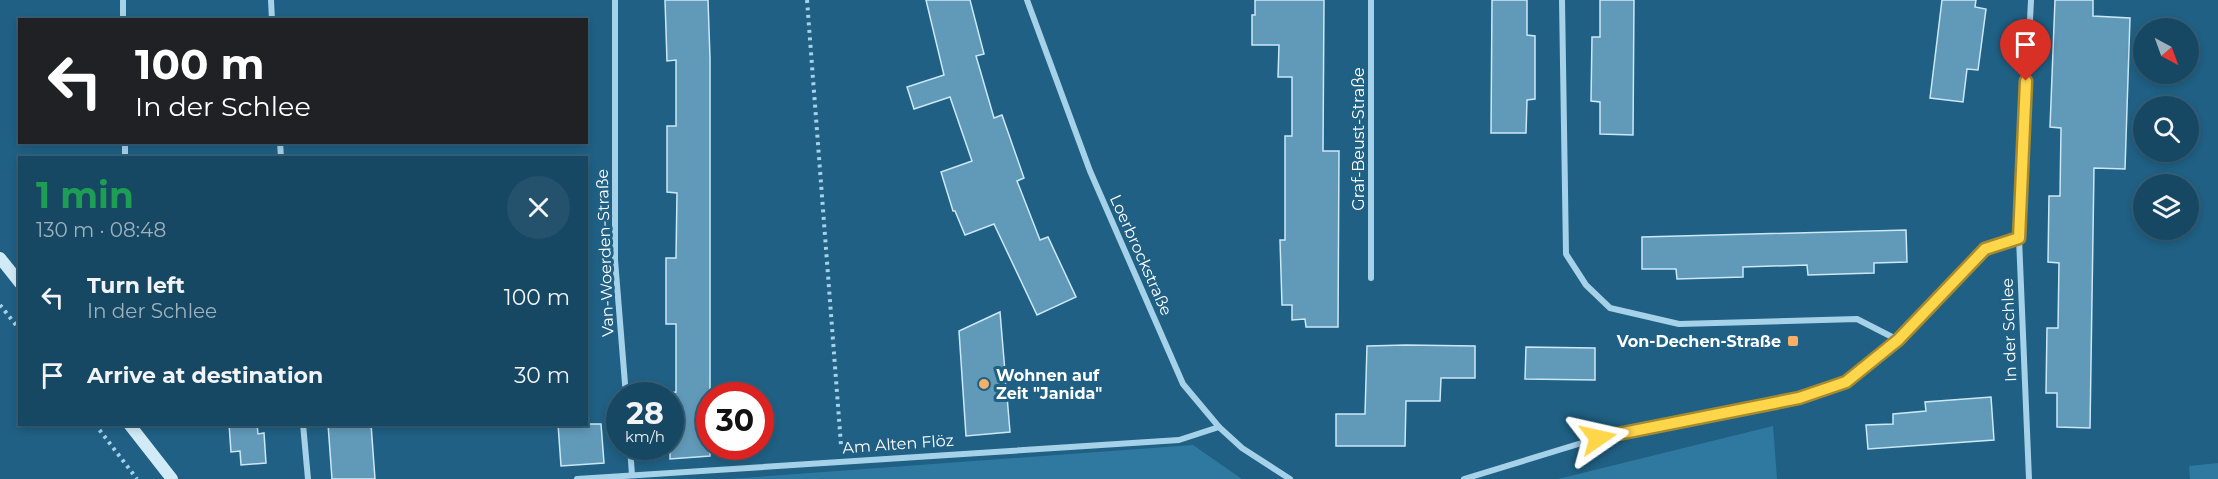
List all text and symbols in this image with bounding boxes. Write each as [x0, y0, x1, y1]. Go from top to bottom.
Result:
north arrow [2133, 18, 2199, 84]
map controls [2133, 18, 2199, 240]
pin [2000, 19, 2051, 81]
icon: arrive [2009, 28, 2042, 61]
text: 100 m [135, 38, 264, 90]
icon: left [36, 42, 114, 120]
street label: Graf-Beust-Straße [1349, 67, 1368, 211]
text: In der Schlee [135, 90, 311, 123]
button: search [2133, 96, 2199, 162]
street label: Van-Woerden-Straße [593, 169, 617, 337]
text: 1 min [36, 173, 134, 217]
button: layers [2133, 174, 2199, 240]
button: close [507, 176, 570, 239]
street label: Loerbrockstraße [1106, 192, 1176, 318]
text: 130 m · 08:48 [36, 218, 166, 242]
text: Turn left [87, 272, 185, 299]
street label: In der Schlee [1998, 278, 2020, 382]
icon: left [36, 281, 69, 314]
text: 100 m [504, 284, 570, 311]
text: In der Schlee [87, 299, 217, 323]
place label: Von-Dechen-Straße [1616, 332, 1781, 351]
marker: Von-Dechen-Straße [1786, 334, 1800, 348]
icon: arrive [36, 359, 69, 392]
text: Arrive at destination [87, 362, 323, 389]
text: 30 m [514, 362, 570, 389]
place label: Wohnen auf Zeit "Janida" [996, 366, 1102, 403]
marker: Wohnen auf Zeit "Janida" [977, 377, 991, 391]
speed limit sign: 30 [696, 382, 774, 460]
text: 28 [626, 395, 664, 432]
position arrow [1566, 406, 1630, 470]
text: km/h [625, 427, 665, 446]
street label: Am Alten Flöz [842, 431, 954, 457]

